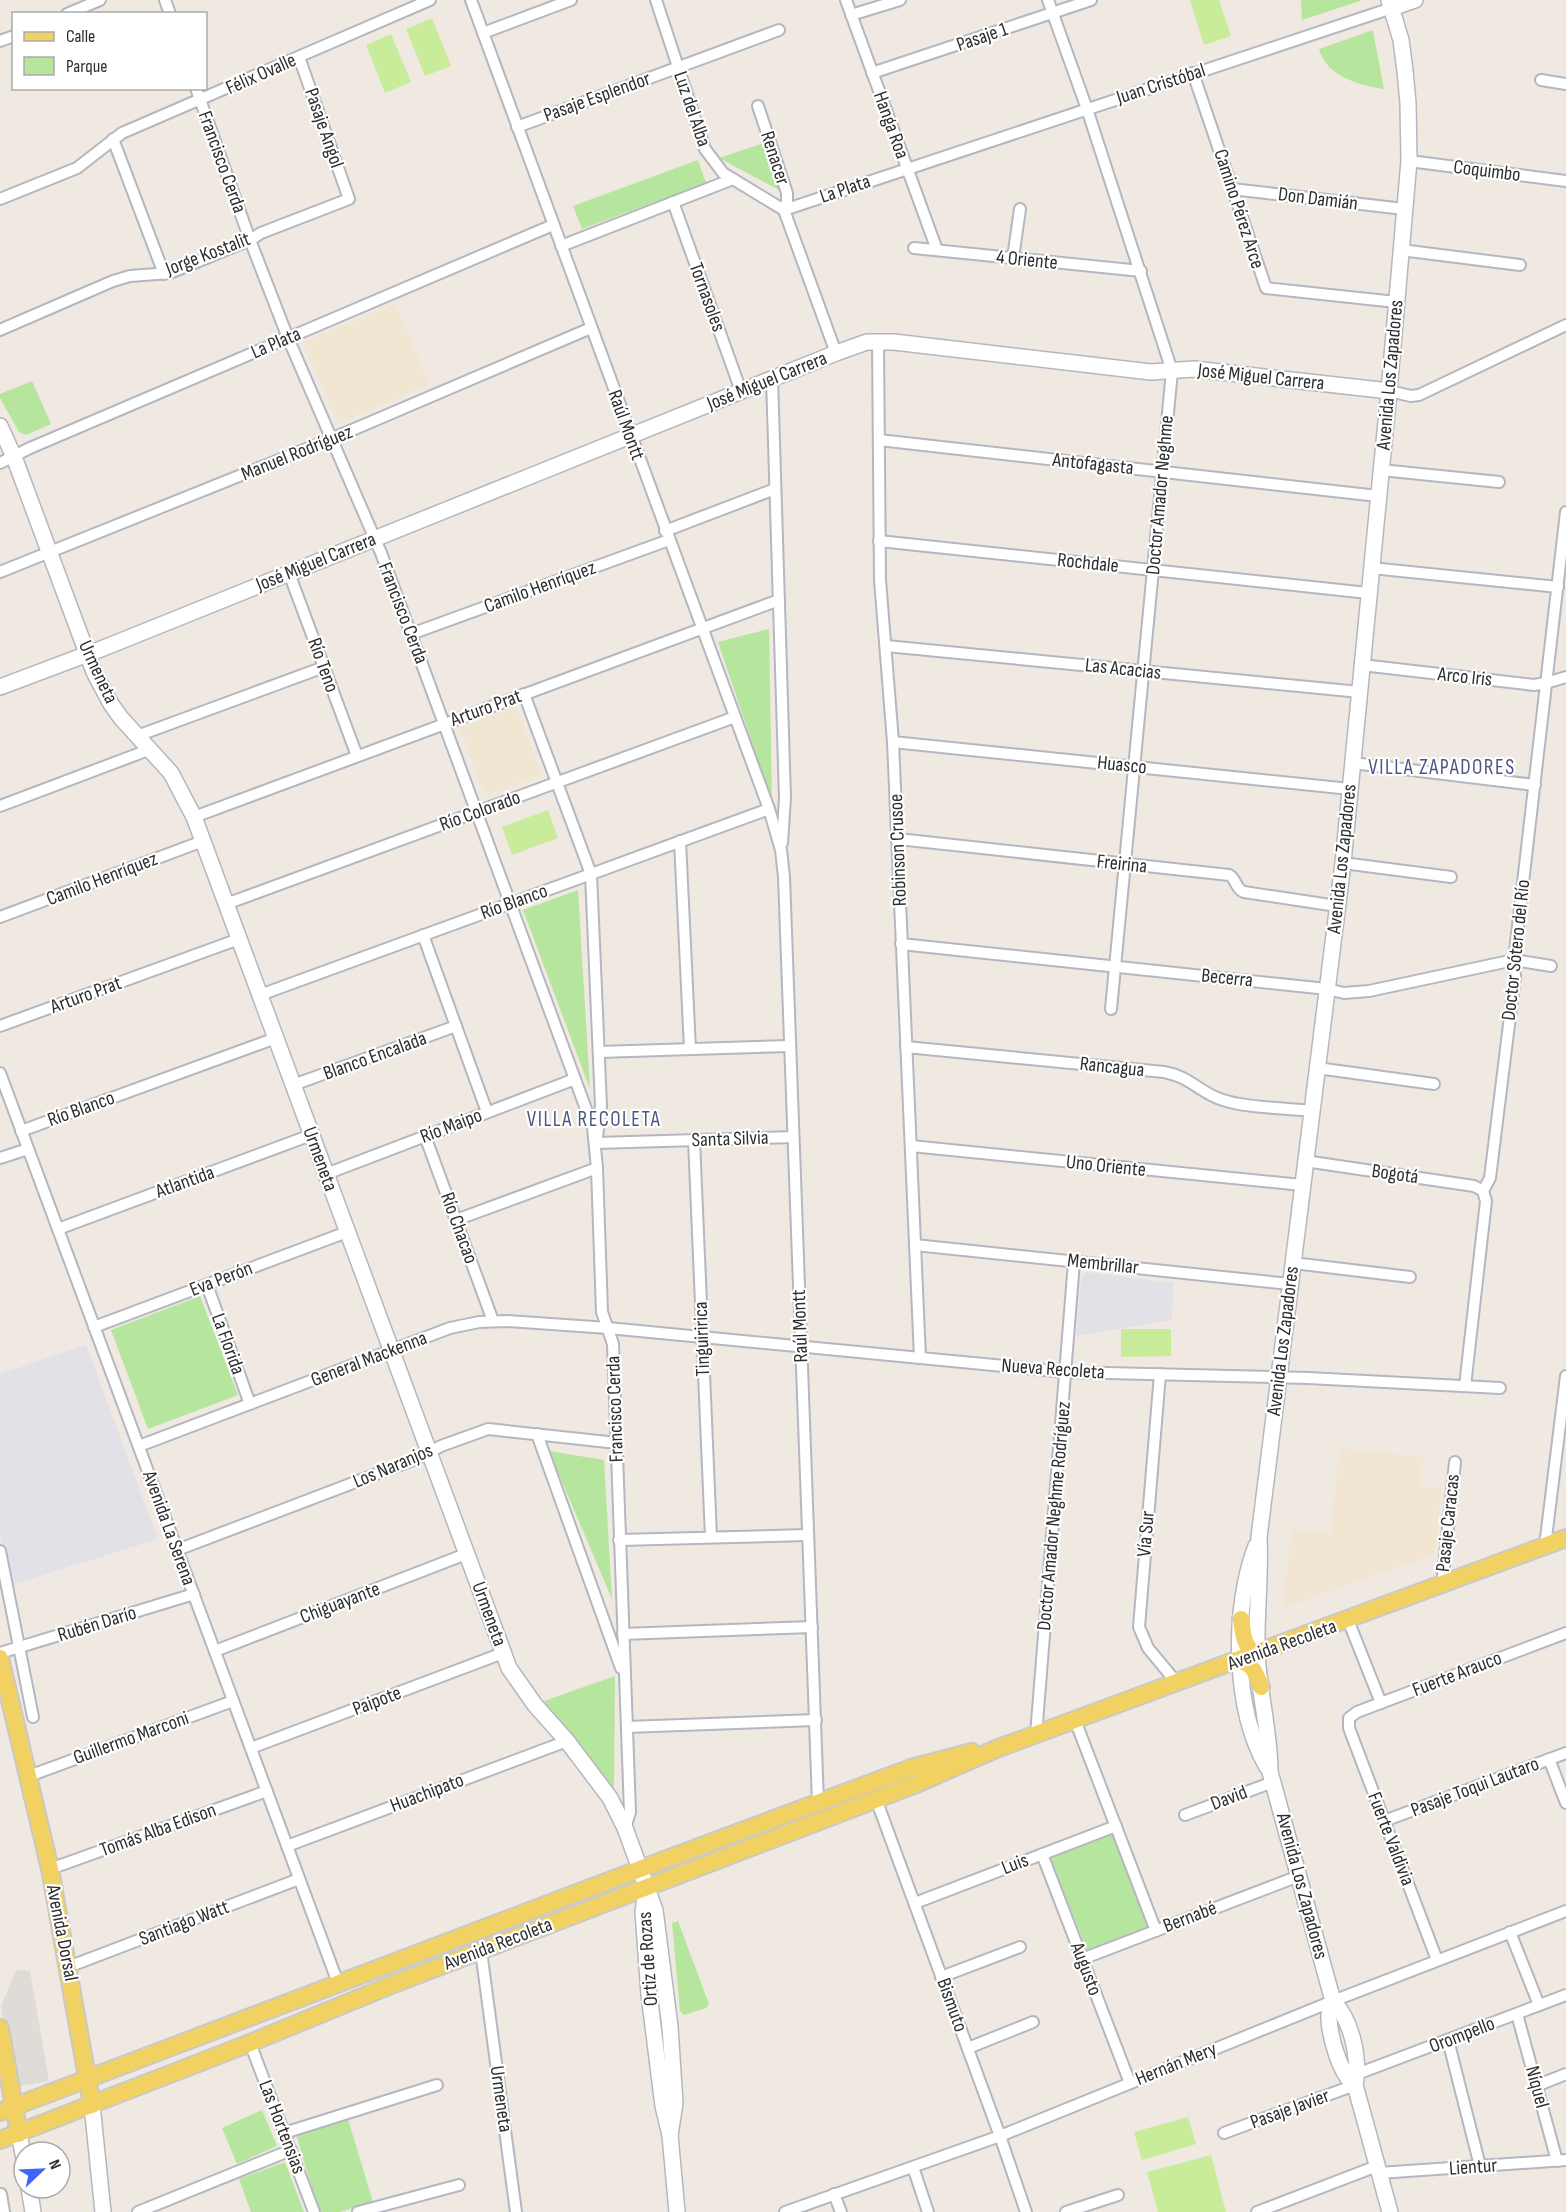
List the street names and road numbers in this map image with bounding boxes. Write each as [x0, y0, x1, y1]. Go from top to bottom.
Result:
street label: Pasaje 1 [953, 17, 1011, 57]
street label: Félix Ovalle [222, 48, 300, 100]
street label: Juan Cristóbal [1113, 58, 1209, 110]
street label: Pasaje Esplendor [540, 67, 654, 127]
street label: Luz del Alba [668, 68, 716, 150]
street label: Pasaje Angol [299, 85, 349, 171]
street label: Hanga Roa [868, 88, 914, 162]
street label: Francisco Cerda [193, 108, 251, 216]
street label: Renacer [755, 128, 795, 188]
street label: Camino Pérez Arce [1208, 146, 1270, 272]
street label: Coquimbo [1452, 155, 1522, 187]
street label: La Plata [817, 169, 873, 209]
street label: Don Damián [1277, 182, 1359, 216]
street label: Jorge Kostalit [161, 227, 254, 281]
street label: 4 Oriente [995, 245, 1059, 275]
street label: Tornasoles [683, 259, 731, 335]
street label: Avenida Los Zapadores [1371, 299, 1409, 452]
street label: La Plata [247, 322, 305, 364]
street label: José Miguel Carrera [703, 346, 830, 416]
street label: José Miguel Carrera [1196, 358, 1325, 396]
street label: Raúl Montt [602, 387, 650, 463]
street label: Doctor Amador Neghme [1141, 414, 1179, 576]
street label: Manuel Rodríguez [238, 420, 356, 486]
street label: Antofagasta [1050, 448, 1135, 480]
street label: José Miguel Carrera [252, 527, 379, 597]
street label: Rochdale [1056, 548, 1120, 578]
street label: Camilo Henríquez [481, 556, 599, 618]
street label: Francisco Cerda [373, 559, 433, 667]
street label: Río Teno [302, 635, 344, 695]
street label: Urmeneta [73, 637, 123, 707]
street label: Las Acacias [1084, 653, 1162, 685]
street label: Arco Iris [1436, 662, 1493, 692]
street label: Arturo Prat [446, 684, 525, 732]
street label: Huasco [1096, 750, 1148, 780]
street label: Avenida Los Zapadores [1322, 783, 1362, 936]
street label: Río Colorado [436, 785, 524, 837]
street label: Robinson Crusoe [884, 793, 912, 907]
street label: Camilo Henríquez [43, 847, 161, 911]
street label: Freirina [1096, 849, 1148, 879]
street label: Doctor Sótero del Río [1497, 878, 1535, 1022]
street label: Río Blanco [477, 879, 551, 925]
street label: Becerra [1200, 963, 1254, 993]
street label: Arturo Prat [46, 971, 125, 1019]
street label: Blanco Encalada [320, 1026, 430, 1086]
street label: Rancagua [1079, 1052, 1145, 1082]
street label: Río Blanco [44, 1086, 118, 1132]
street label: Río Maipo [417, 1103, 485, 1149]
street label: Urmeneta [297, 1124, 343, 1194]
street label: Santa Silvia [691, 1126, 769, 1152]
street label: Uno Oriente [1065, 1150, 1147, 1182]
street label: Bogotá [1370, 1159, 1420, 1189]
street label: Atlantida [151, 1160, 218, 1204]
street label: Río Chacao [435, 1189, 483, 1267]
street label: Membrillar [1066, 1248, 1140, 1280]
street label: Eva Perón [186, 1256, 256, 1302]
street label: Avenida Los Zapadores [1262, 1265, 1304, 1418]
street label: Raúl Montt [787, 1289, 813, 1363]
street label: Tinguiririca [689, 1301, 715, 1377]
street label: La Florida [206, 1310, 250, 1378]
street label: General Mackenna [308, 1326, 430, 1392]
street label: Nueva Recoleta [1001, 1353, 1105, 1385]
street label: Francisco Cerda [601, 1355, 629, 1463]
street label: Doctor Amador Neghme Rodríguez [1032, 1401, 1076, 1631]
street label: Los Naranjos [349, 1438, 437, 1494]
street label: Avenida La Serena [137, 1467, 201, 1589]
street label: Pasaje Caracas [1431, 1473, 1465, 1573]
street label: Vía Sur [1132, 1510, 1160, 1558]
street label: Chiguayante [297, 1577, 383, 1629]
street label: Urmeneta [466, 1579, 512, 1649]
street label: Rubén Darío [55, 1601, 139, 1647]
street label: Avenida Recoleta [1223, 1614, 1340, 1676]
street label: Fuerte Arauco [1409, 1646, 1505, 1702]
street label: Paipote [349, 1681, 405, 1721]
street label: Guillermo Marconi [70, 1706, 192, 1770]
street label: Pasaje Toqui Lautaro [1408, 1752, 1542, 1822]
street label: Huachipato [387, 1768, 467, 1818]
street label: David [1207, 1780, 1251, 1816]
street label: Fuerte Valdivia [1362, 1789, 1420, 1889]
street label: Tomás Alba Edison [97, 1798, 219, 1862]
street label: Avenida Los Zapadores [1271, 1809, 1333, 1962]
street label: Luis [998, 1848, 1032, 1880]
street label: Avenida Dorsal [41, 1882, 83, 1983]
street label: Santiago Watt [136, 1895, 232, 1951]
street label: Bernabé [1160, 1896, 1220, 1938]
street label: Ortiz de Rozas [633, 1911, 663, 2007]
street label: Avenida Recoleta [440, 1912, 556, 1976]
street label: Augusto [1065, 1938, 1107, 1999]
street label: Bismuto [931, 1975, 973, 2035]
street label: Orompello [1426, 2012, 1498, 2058]
street label: Hernán Mery [1132, 2037, 1220, 2091]
street label: Níquel [1520, 2063, 1554, 2111]
street label: Urmeneta [484, 2064, 518, 2134]
street label: Las Hortensias [253, 2077, 311, 2177]
street label: Pasaje Javier [1247, 2084, 1333, 2134]
street label: Lientur [1448, 2153, 1498, 2181]

